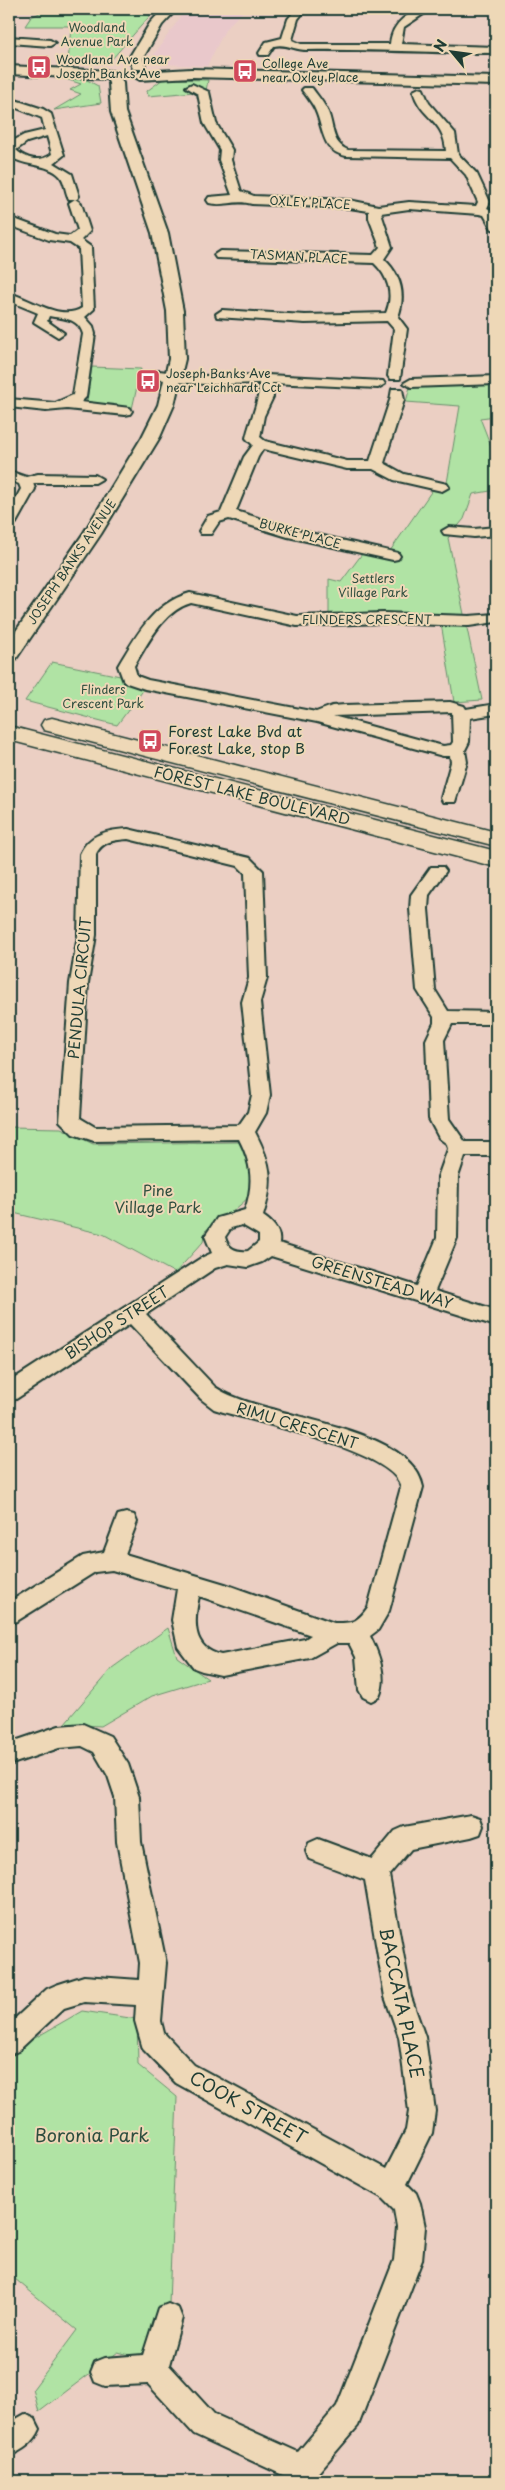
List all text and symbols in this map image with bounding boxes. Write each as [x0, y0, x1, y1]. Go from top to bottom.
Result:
park label: Woodland Avenue Park [61, 18, 133, 50]
north arrow [428, 28, 478, 78]
text: N [428, 36, 452, 55]
place label: Woodland Ave near Joseph Banks Ave [56, 50, 170, 82]
bus stop icon: Woodland Ave near Joseph Banks Ave [26, 54, 52, 80]
place label: College Ave near Oxley Place [262, 54, 358, 86]
bus stop icon: College Ave near Oxley Place [232, 58, 258, 84]
street label: OXLEY PLACE [269, 191, 351, 213]
street label: TASMAN PLACE [250, 244, 349, 268]
place label: Joseph Banks Ave near Leichhardt Cct [166, 364, 282, 396]
bus stop icon: Joseph Banks Ave near Leichhardt Cct [135, 368, 161, 394]
street label: JOSEPH BANKS AVENUE [22, 495, 120, 628]
street label: BURKE PLACE [257, 513, 343, 553]
park label: Settlers Village Park [338, 569, 408, 601]
street label: FLINDERS CRESCENT [302, 610, 433, 628]
park label: Flinders Crescent Park [62, 680, 144, 712]
place label: Forest Lake Bvd at Forest Lake, stop B [168, 719, 305, 759]
bus stop icon: Forest Lake Bvd at Forest Lake, stop B [137, 728, 163, 754]
street label: FOREST LAKE BOULEVARD [152, 759, 353, 830]
street label: PENDULA CIRCUIT [61, 915, 96, 1060]
park label: Pine Village Park [115, 1178, 201, 1218]
street label: GREENSTEAD WAY [309, 1249, 456, 1314]
street label: BISHOP STREET [60, 1279, 173, 1364]
street label: RIMU CRESCENT [234, 1395, 362, 1454]
street label: BACCATA PLACE [373, 1925, 432, 2081]
street label: COOK STREET [185, 2063, 313, 2150]
park label: Boronia Park [35, 2121, 149, 2148]

